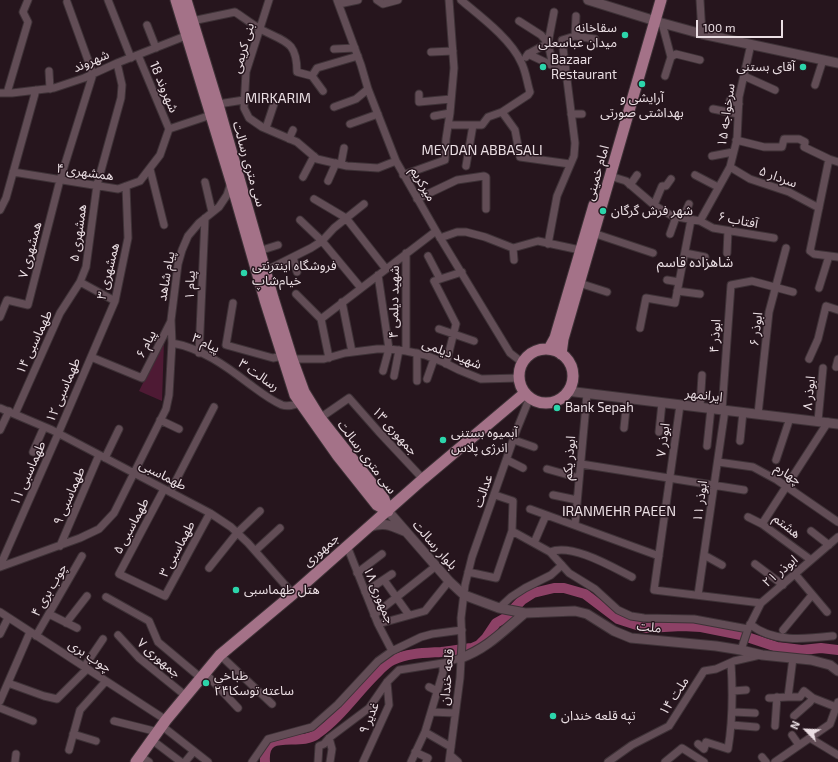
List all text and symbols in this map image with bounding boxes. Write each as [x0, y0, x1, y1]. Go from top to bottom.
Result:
scale bar [698, 12, 785, 38]
place label: سقاخانه میدان عباسعلی [538, 20, 617, 51]
text: 100 m [703, 20, 735, 34]
street label: بنی کریمی [228, 21, 258, 75]
marker: سقاخانه میدان عباسعلی [620, 30, 630, 40]
street label: شهروند [70, 46, 112, 76]
place label: Bazaar Restaurant [551, 52, 617, 83]
street label: شهروند 18 [146, 59, 182, 115]
place label: آقای بستنی [736, 59, 795, 75]
marker: Bazaar Restaurant [538, 62, 548, 72]
marker: آقای بستنی [798, 62, 808, 72]
marker: آرایشی و بهداشتی صورتی [637, 79, 647, 89]
street label: سرخواجه ۱۵ [714, 82, 738, 148]
district label: MIRKARIM [241, 90, 315, 106]
place label: آرایشی و بهداشتی صورتی [600, 90, 684, 121]
street label: سی متری رسالت [229, 119, 269, 209]
district label: MEYDAN ABBASALI [414, 142, 550, 158]
street label: امام خمینی [582, 143, 612, 203]
street label: همشهری ۴ [55, 160, 115, 184]
street label: ۵ سردار [757, 163, 799, 191]
street label: میرکریم [407, 164, 439, 204]
street label: ۵ همشهری [66, 203, 90, 263]
place label: شهر فرش گرگان [611, 203, 693, 219]
marker: شهر فرش گرگان [598, 206, 608, 216]
street label: آفتاب ۶ [717, 208, 759, 232]
street label: ۷ همشهری [15, 220, 45, 280]
street label: ۳ همشهری [93, 241, 123, 301]
street label: پیام شاهد [154, 250, 178, 302]
district label: شاهزاده قاسم [657, 254, 733, 270]
place label: فروشگاه اینترنتی خیام‌شاپ [252, 258, 336, 289]
street label: ۴ شهید دیلمی [386, 265, 402, 339]
marker: فروشگاه اینترنتی خیام‌شاپ [239, 268, 249, 278]
street label: ۱ پیام [182, 270, 198, 300]
street label: ۱۴ طهماسبی [12, 308, 56, 376]
street label: ابوذر ۶ [746, 311, 766, 347]
street label: ابوذر ۴ [706, 318, 724, 354]
street label: ۶ پیام [132, 327, 160, 361]
street label: ۳ پیام [189, 330, 223, 356]
street label: شهید دیلمی [420, 336, 484, 372]
street label: ۱۲ طهماسبی [42, 355, 84, 425]
street label: ۳ رسالت [236, 355, 282, 395]
street label: ۸ ابوذر [799, 375, 819, 411]
street label: ایرانمهر [684, 385, 724, 405]
place label: Bank Sepah [565, 400, 634, 416]
street label: ۱۳ جمهوری [369, 403, 421, 459]
marker: Bank Sepah [552, 403, 562, 413]
street label: سی متری رسالت [334, 417, 400, 497]
street label: ۷ ابوذر [653, 422, 673, 458]
place label: آبمیوه بستنی انرژی پلاس [451, 425, 518, 456]
marker: آبمیوه بستنی انرژی پلاس [438, 435, 448, 445]
street label: ابوذر یکم [559, 435, 579, 481]
street label: ۱۱ طهماسبی [7, 438, 49, 508]
street label: طهماسبی [137, 456, 189, 494]
street label: چهارم [772, 460, 804, 488]
street label: ۹ طهماسبی [50, 465, 88, 527]
street label: عدالت [470, 472, 496, 510]
street label: ابوذر ۱۱ [689, 479, 711, 523]
street label: ۵ طهماسبی [110, 495, 152, 557]
district label: IRANMEHR PAEEN [555, 503, 683, 519]
street label: هشتم [770, 510, 804, 542]
street label: بلوار رسالت [409, 517, 461, 573]
street label: ۳ طهماسبی [156, 518, 198, 580]
street label: جمهوری [300, 530, 342, 570]
street label: ۲۱ ابوذر [759, 552, 801, 590]
street label: ۴ چوب بری [28, 561, 70, 619]
street label: جمهوری ۱۸ [360, 564, 398, 626]
place label: هتل طهماسبی [244, 582, 320, 598]
marker: هتل طهماسبی [231, 585, 241, 595]
street label: ملت [636, 618, 662, 636]
street label: ۷ جمهوری [134, 635, 184, 681]
street label: چوب بری [66, 636, 114, 676]
street label: قلعه خندان [437, 648, 457, 706]
place label: طباخی ۲۴ساعته توسکا [214, 668, 294, 699]
street label: ۱۴ ملت [656, 674, 692, 718]
marker: طباخی ۲۴ساعته توسکا [201, 678, 211, 688]
street label: غدیر ۹ [356, 700, 382, 736]
place label: تپه قلعه خندان [561, 708, 636, 724]
north arrow [786, 710, 826, 750]
marker: تپه قلعه خندان [548, 711, 558, 721]
text: N [787, 719, 802, 731]

